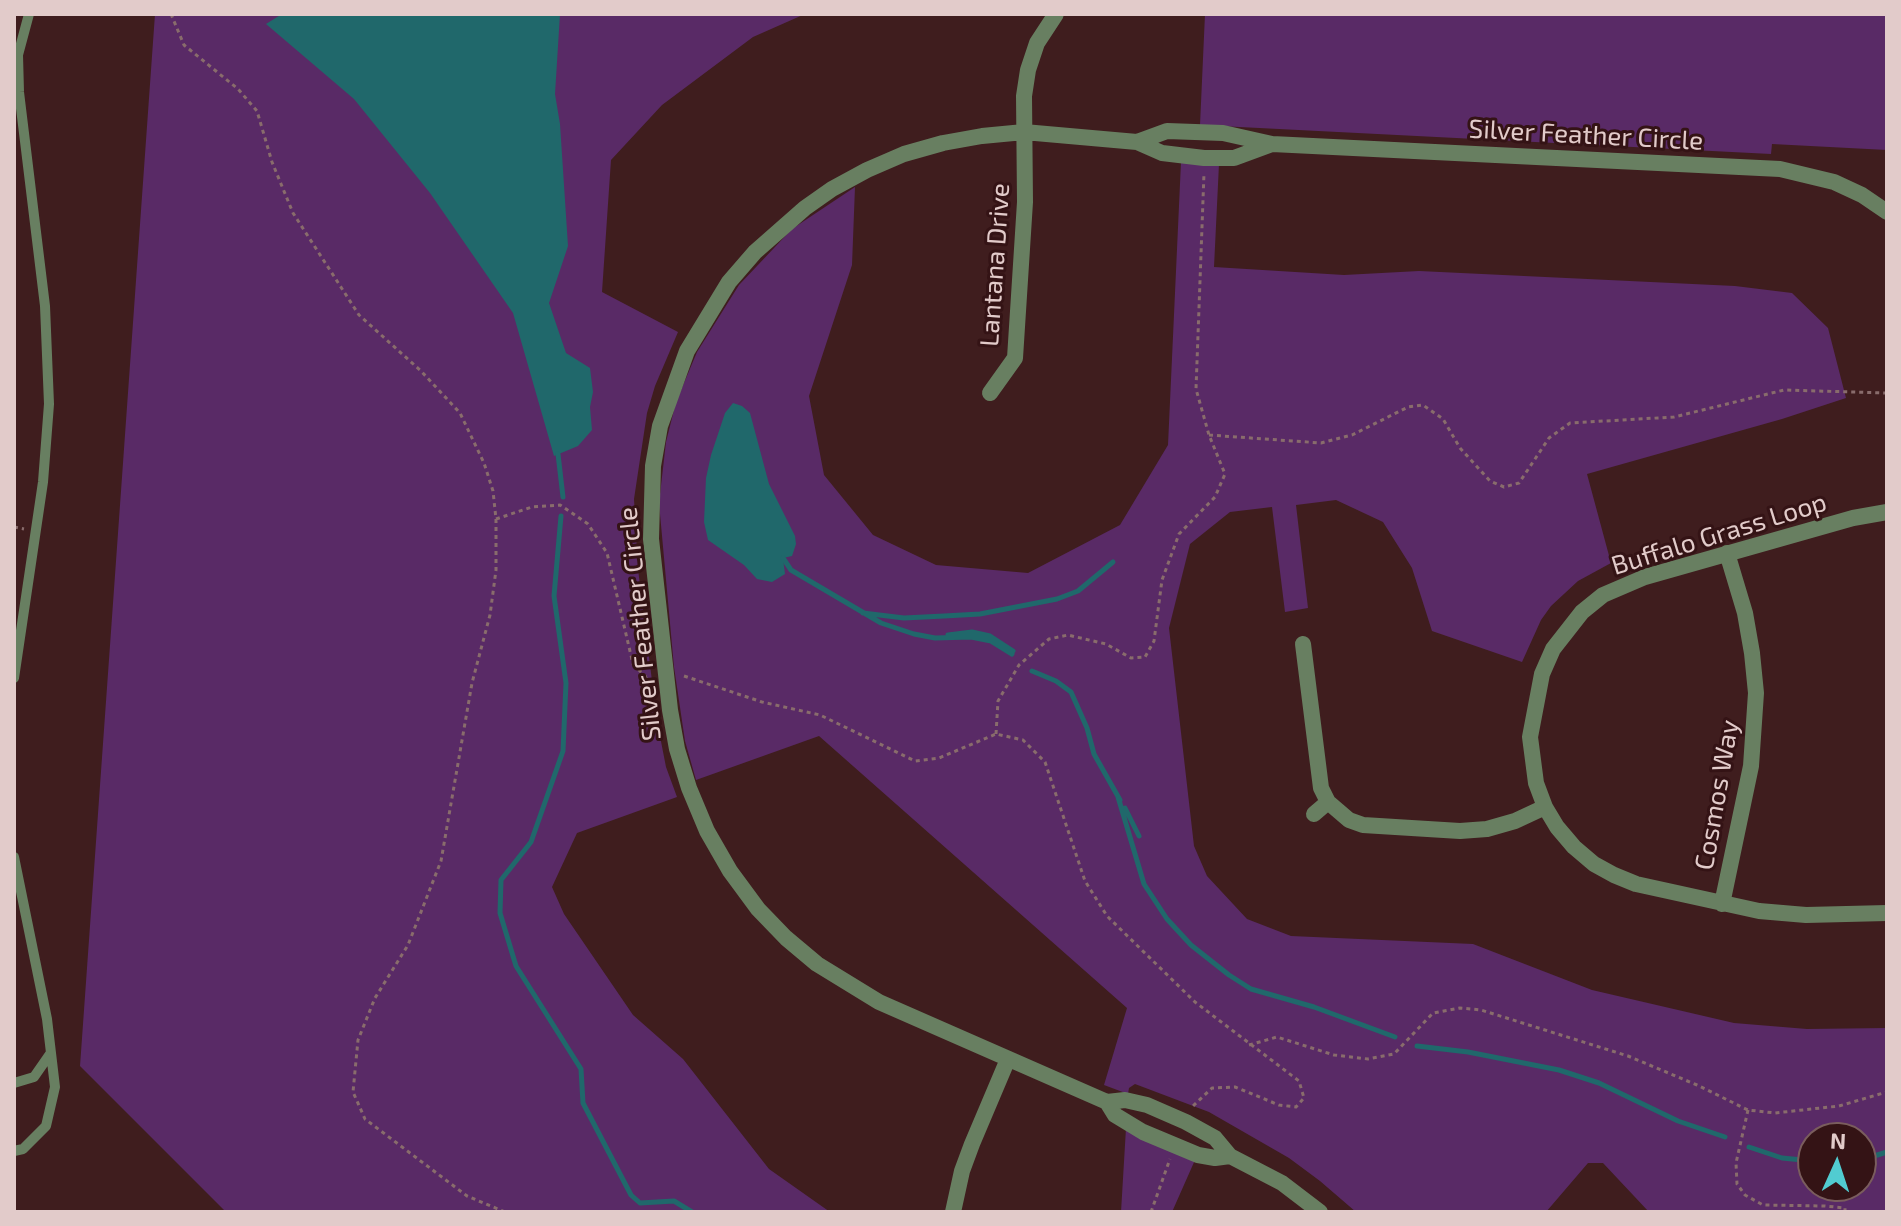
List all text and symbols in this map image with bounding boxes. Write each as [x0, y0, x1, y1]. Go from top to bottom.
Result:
street label: Silver Feather Circle [1468, 113, 1704, 157]
street label: Lantana Drive [974, 182, 1016, 348]
street label: Buffalo Grass Loop [1608, 486, 1830, 582]
street label: Silver Feather Circle [612, 506, 668, 742]
street label: Cosmos Way [1688, 718, 1746, 872]
north arrow [1797, 1122, 1877, 1202]
text: N [1830, 1127, 1847, 1153]

